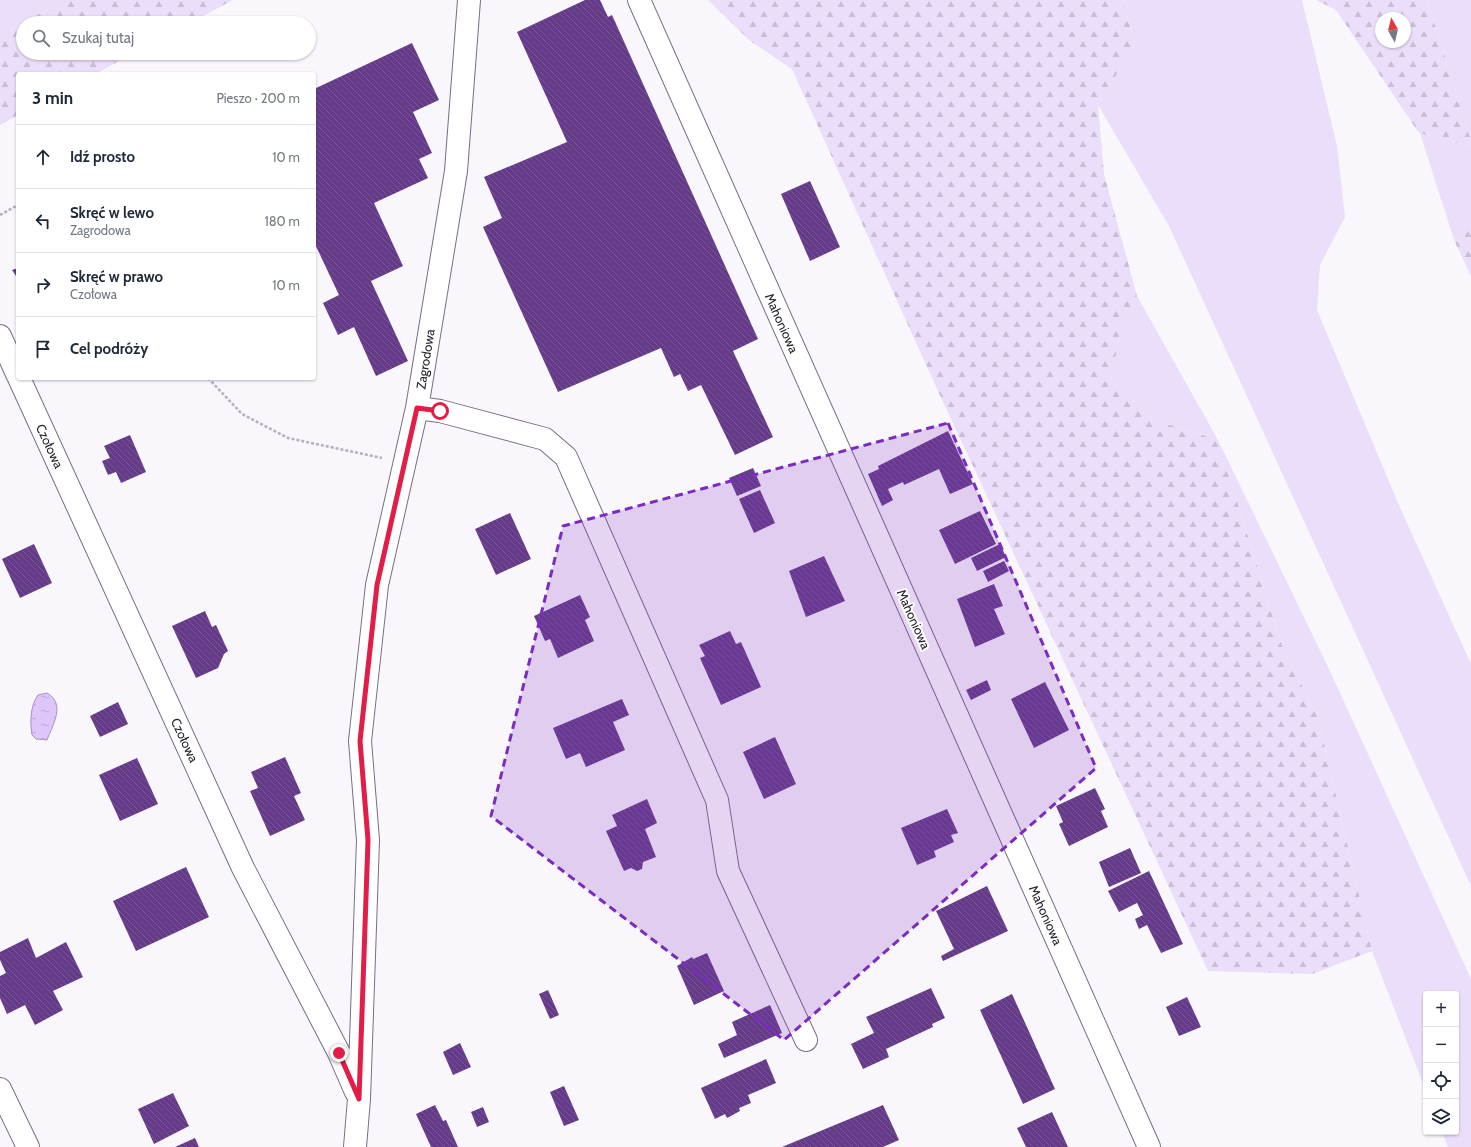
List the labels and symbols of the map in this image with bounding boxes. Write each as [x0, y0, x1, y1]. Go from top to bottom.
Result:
north arrow [1375, 12, 1411, 48]
street label: Mahoniowa [762, 291, 803, 356]
street label: Zagrodowa [412, 327, 438, 390]
route start [431, 402, 449, 420]
street label: Czołowa [33, 421, 67, 471]
street label: Mahoniowa [894, 587, 935, 652]
street label: Czołowa [168, 715, 202, 765]
street label: Mahoniowa [1026, 883, 1067, 948]
route end [330, 1044, 348, 1062]

